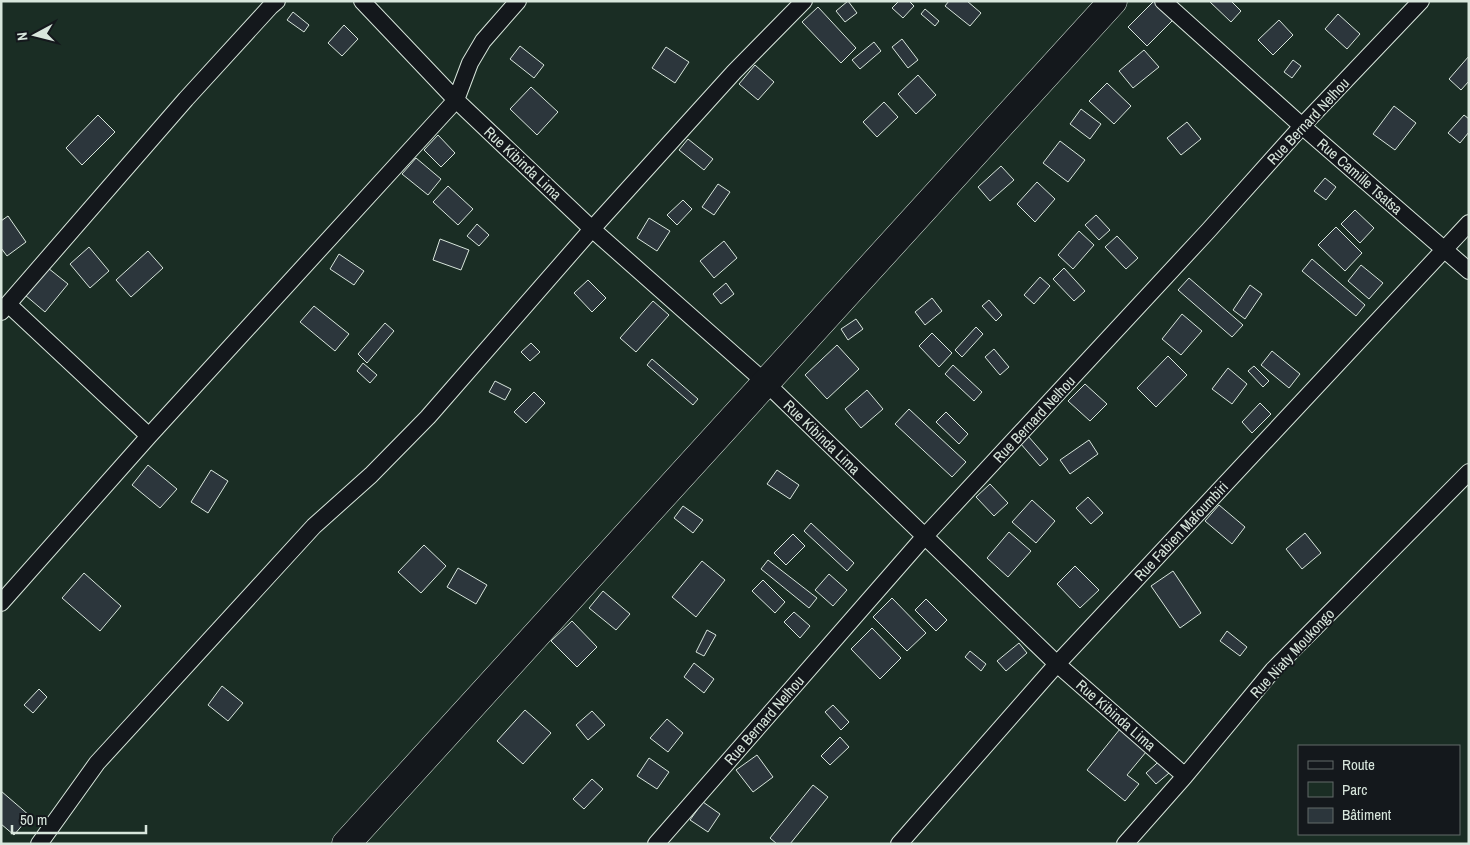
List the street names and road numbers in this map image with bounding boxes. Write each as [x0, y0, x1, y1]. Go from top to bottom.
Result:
street label: Rue Bernard Nelhou [1262, 73, 1354, 169]
street label: Rue Kibinda Lima [480, 122, 567, 205]
street label: Rue Camille Tsatsa [1313, 133, 1407, 219]
street label: Rue Bernard Nelhou [988, 371, 1080, 467]
street label: Rue Kibinda Lima [779, 395, 865, 479]
street label: Rue Fabien Mafoumbiri [1129, 477, 1233, 585]
street label: Rue Niaty Moukongo [1245, 603, 1339, 702]
street label: Rue Bernard Nelhou [719, 671, 809, 769]
street label: Rue Kibinda Lima [1072, 675, 1160, 756]

